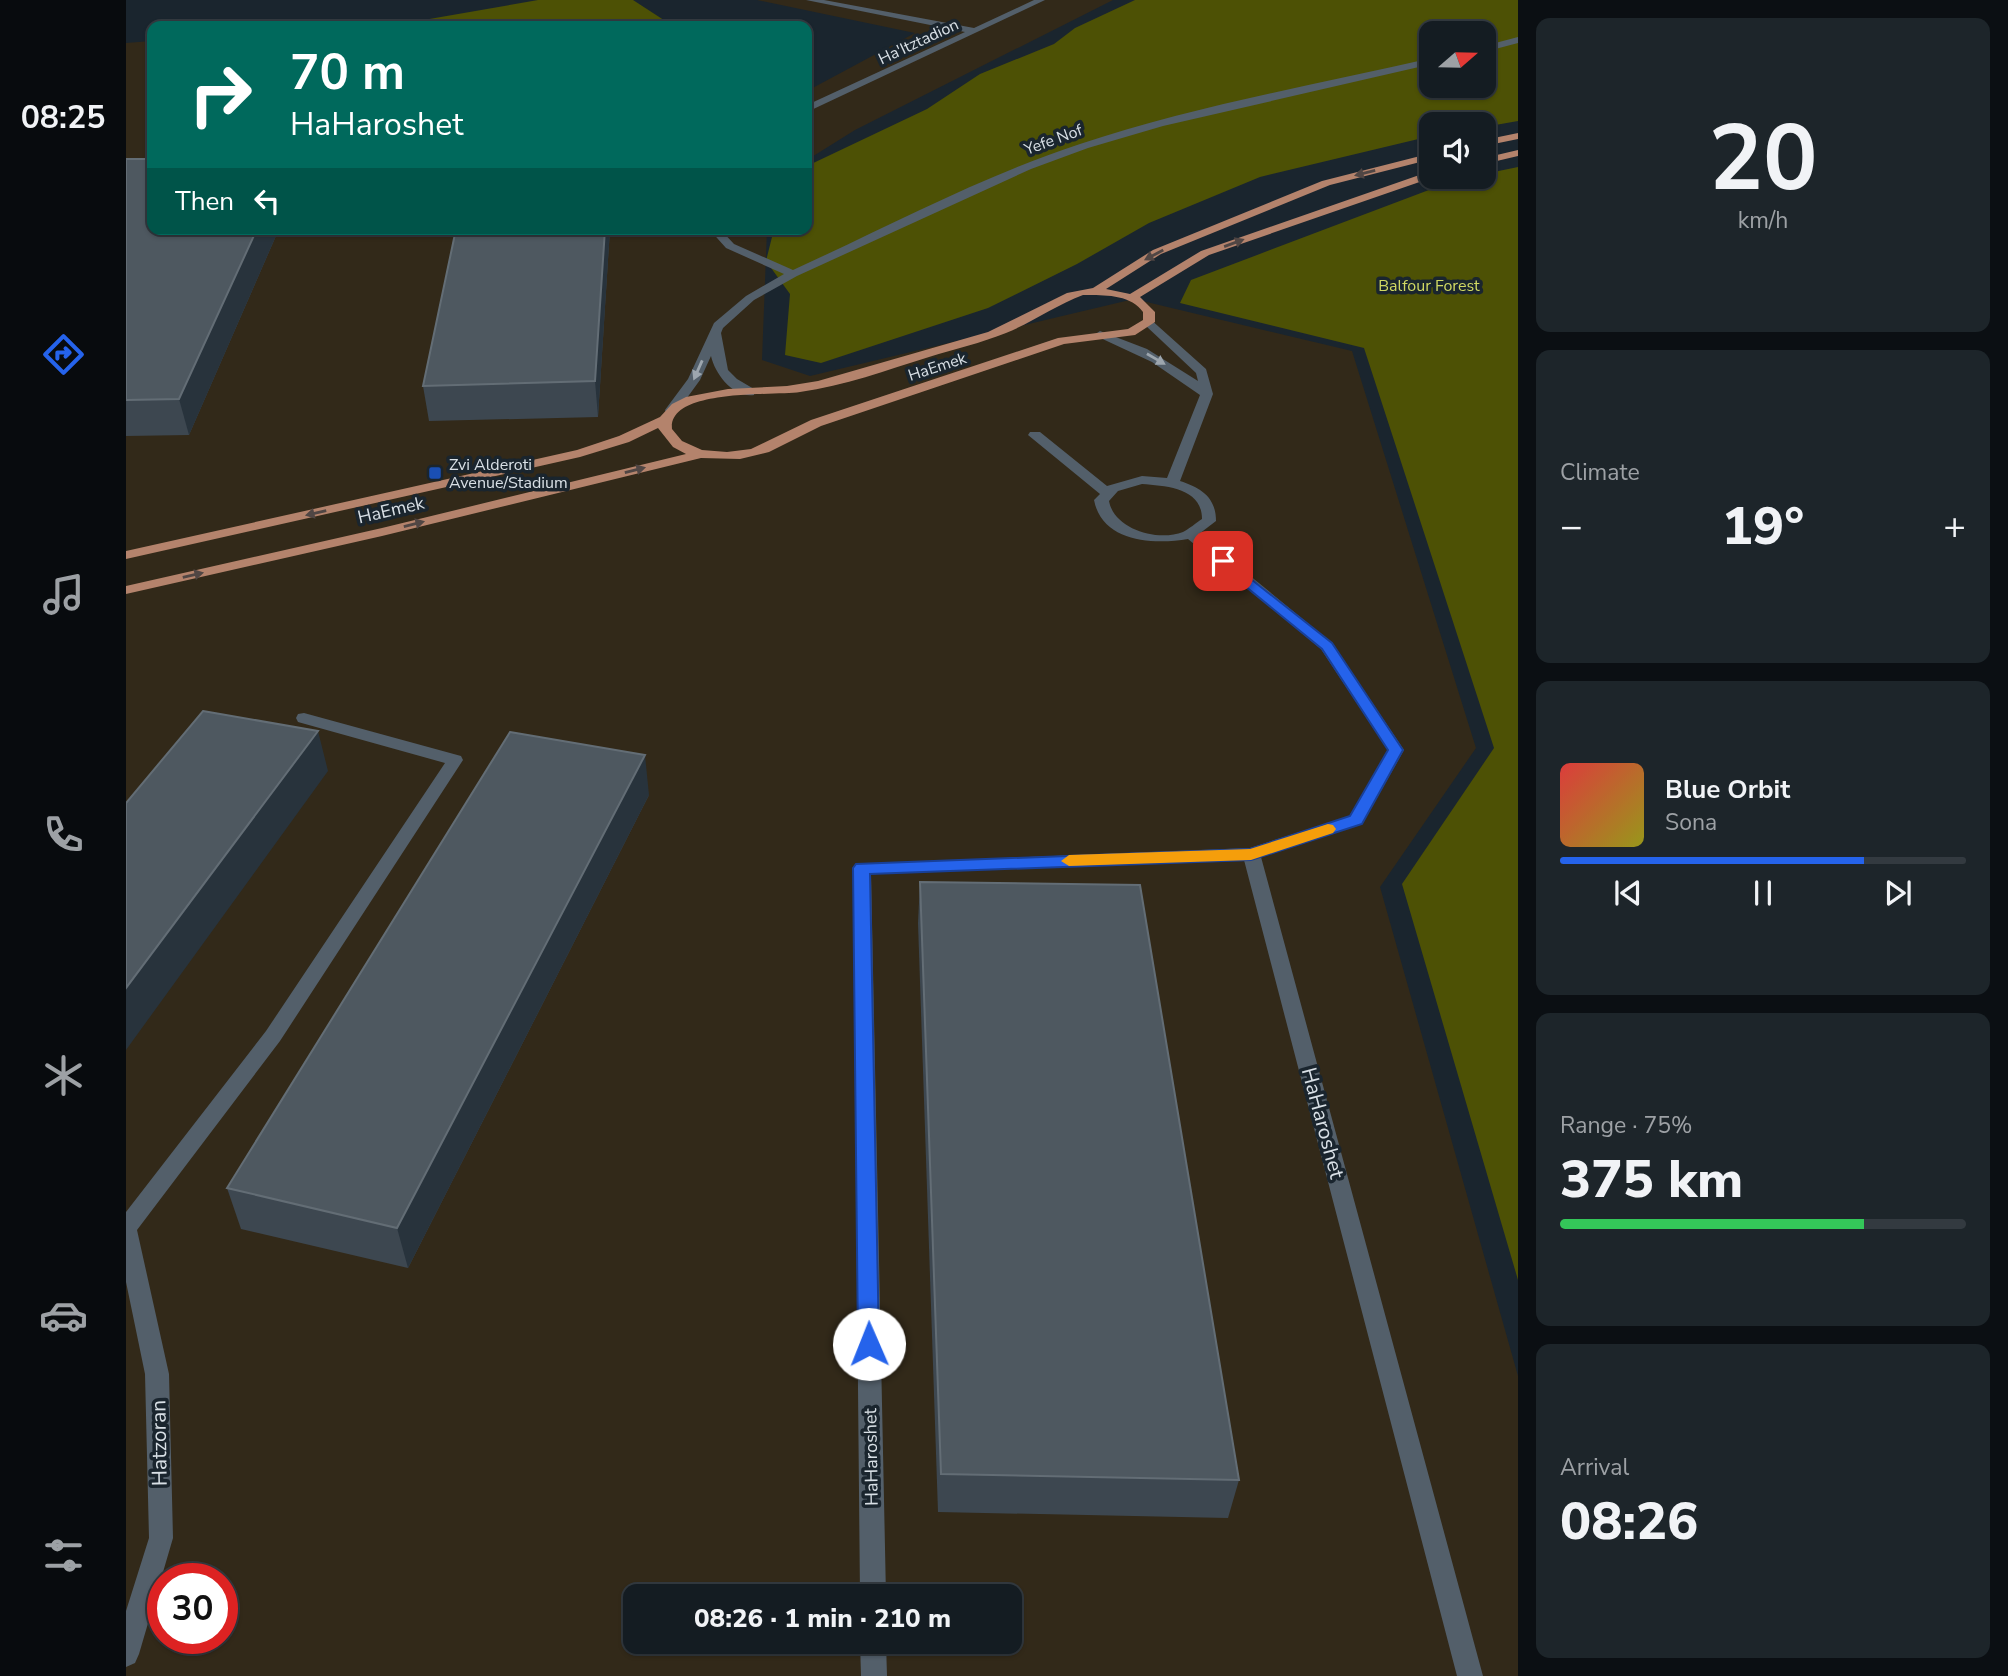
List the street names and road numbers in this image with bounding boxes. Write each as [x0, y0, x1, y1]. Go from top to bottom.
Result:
street label: Ha'Itztadion [875, 14, 962, 70]
street label: Yefe Nof [1020, 119, 1086, 161]
street label: HaEmek [905, 347, 970, 387]
street label: HaEmek [355, 490, 428, 529]
street label: HaHaroshet [1295, 1064, 1351, 1182]
street label: Hatzoran [144, 1400, 174, 1486]
street label: HaHaroshet [858, 1407, 884, 1506]

